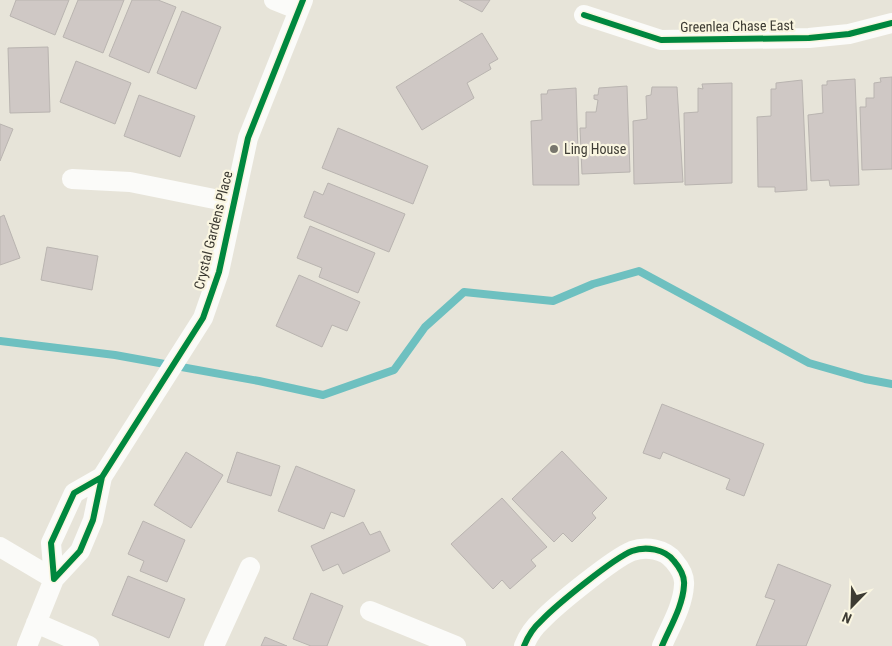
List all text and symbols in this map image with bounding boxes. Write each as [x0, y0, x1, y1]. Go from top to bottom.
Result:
street label: Greenlea Chase East [680, 17, 794, 35]
place label: Ling House [564, 141, 627, 157]
marker: Ling House [548, 143, 560, 155]
street label: Crystal Gardens Place [191, 169, 236, 291]
north arrow [827, 581, 877, 631]
text: N [840, 609, 854, 627]

